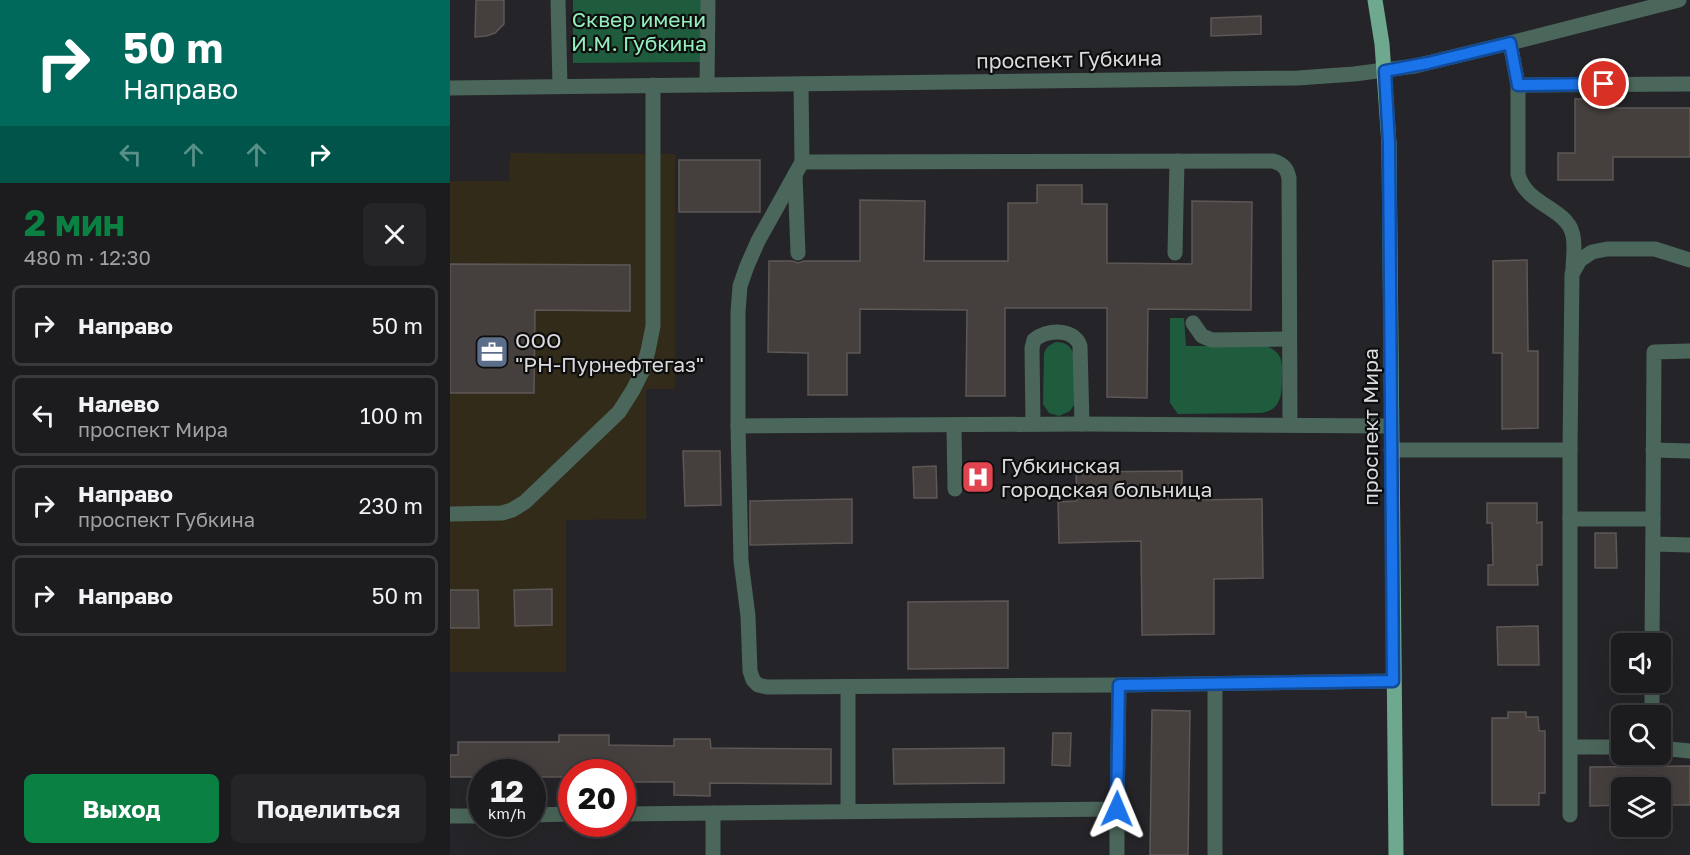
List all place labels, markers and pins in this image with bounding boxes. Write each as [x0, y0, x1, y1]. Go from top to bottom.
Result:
pin [1578, 58, 1629, 109]
place label: ООО "РН-Пурнефтегаз" [515, 327, 704, 377]
office icon: ООО "РН-Пурнефтегаз" [474, 334, 510, 370]
place label: Губкинская городская больница [1001, 452, 1212, 502]
hospital icon: Губкинская городская больница [960, 459, 996, 495]

